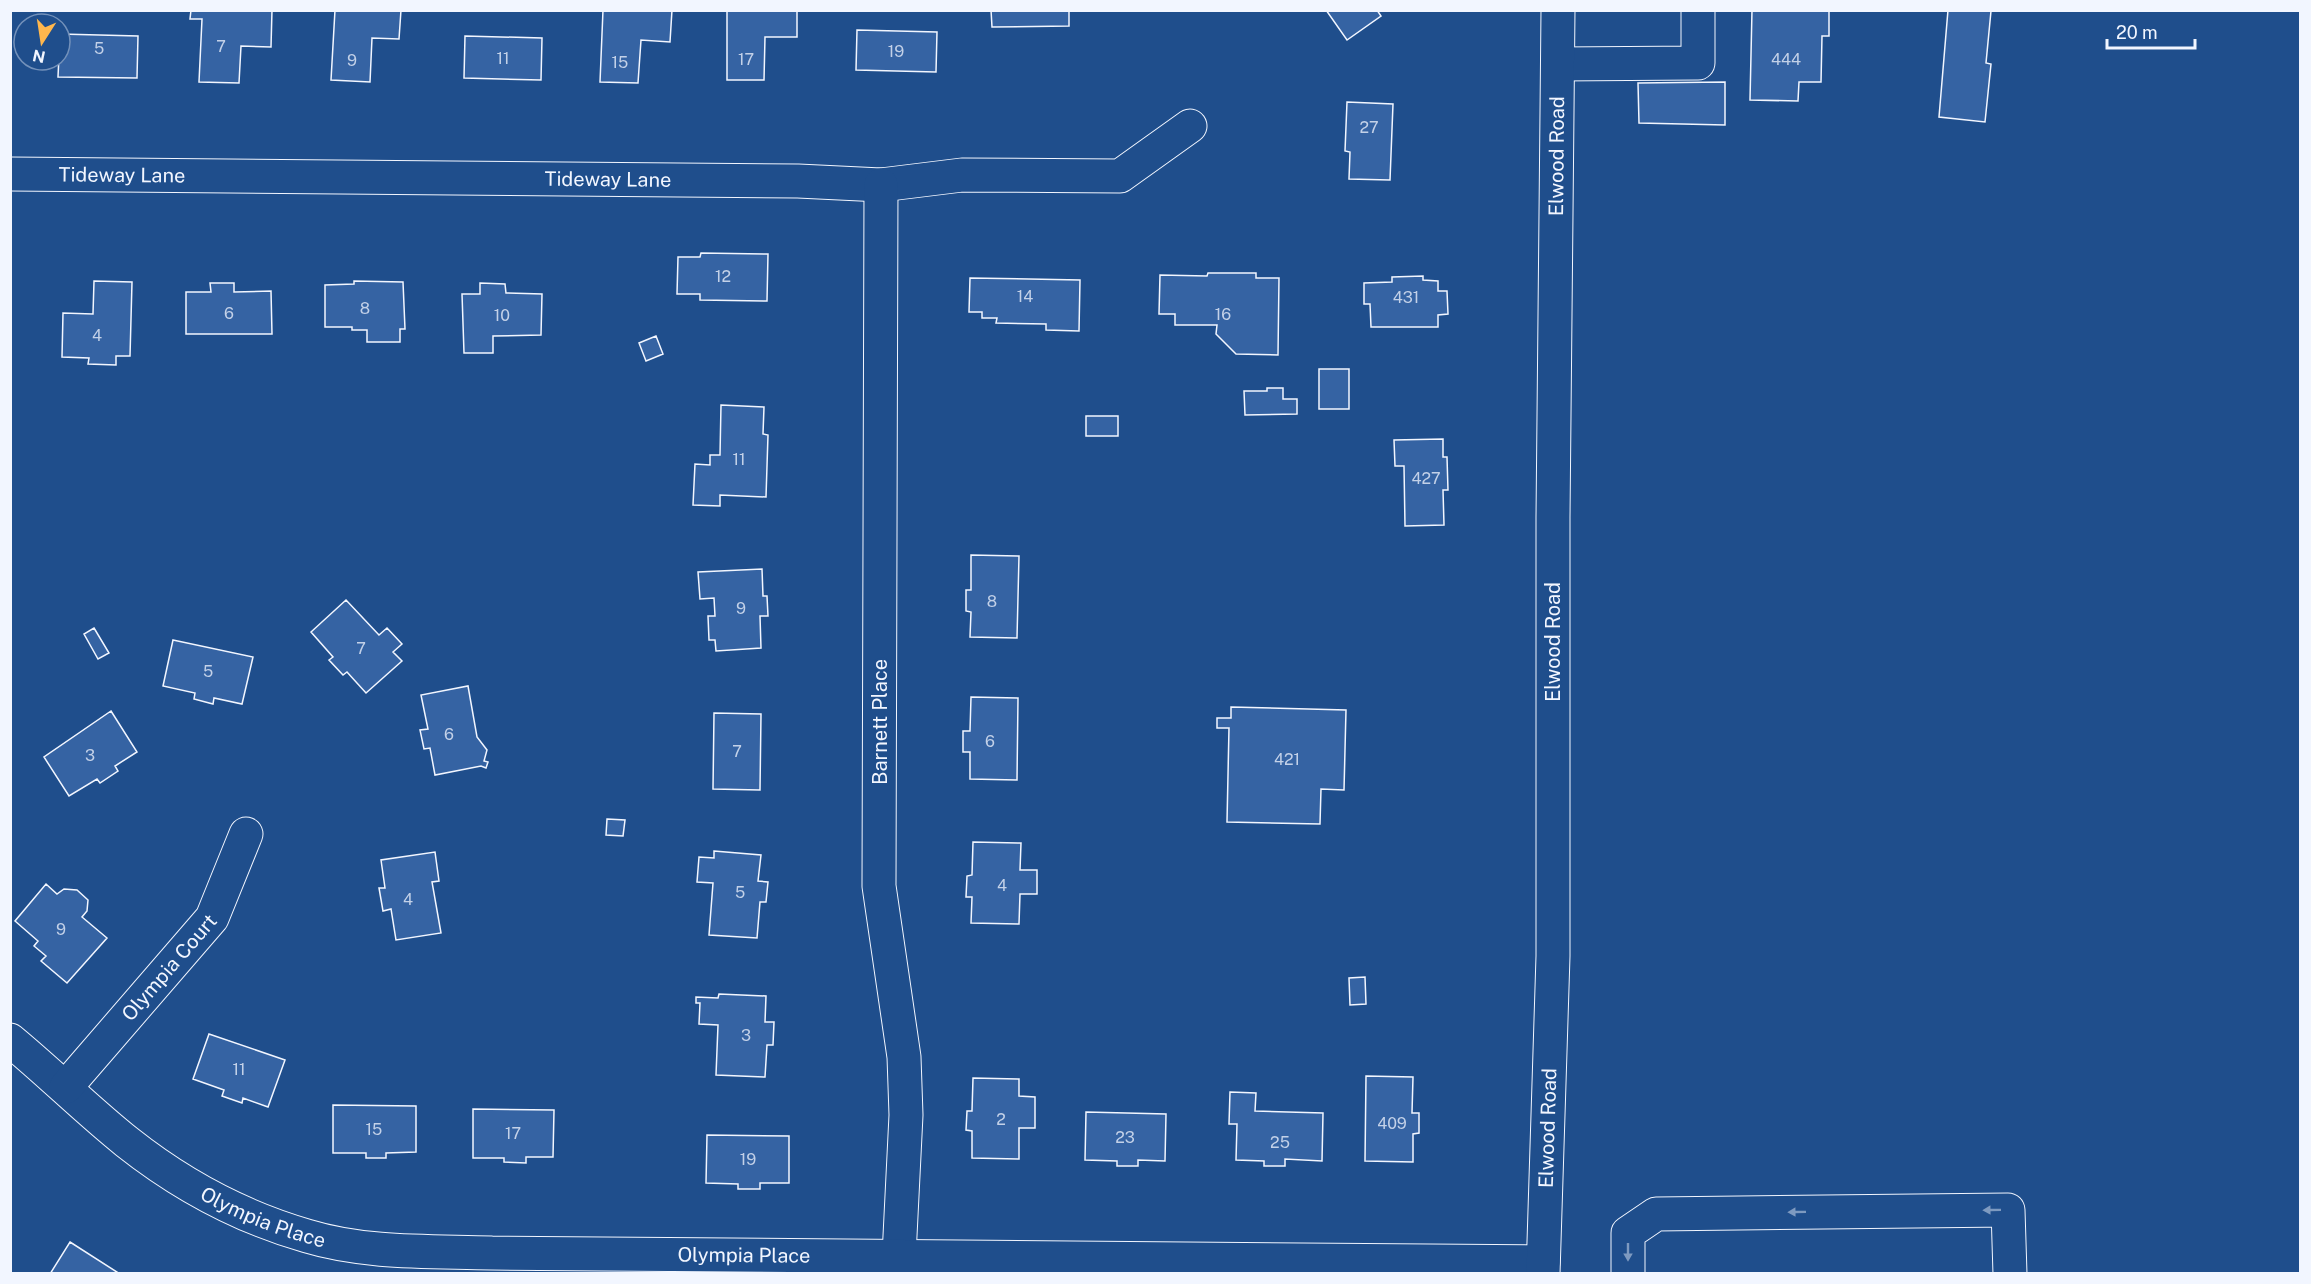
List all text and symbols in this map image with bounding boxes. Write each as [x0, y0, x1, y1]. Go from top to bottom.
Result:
north arrow [12, 12, 72, 72]
scale bar [2107, 12, 2196, 50]
text: 20 m [2116, 22, 2158, 43]
house number: 7 [216, 37, 226, 56]
house number: 5 [94, 39, 104, 58]
house number: 19 [888, 42, 904, 61]
text: N [31, 46, 47, 67]
house number: 11 [496, 49, 510, 68]
house number: 17 [738, 50, 754, 69]
house number: 444 [1771, 50, 1801, 69]
house number: 9 [347, 51, 357, 70]
house number: 15 [612, 53, 628, 72]
street label: Elwood Road [1544, 96, 1569, 216]
house number: 27 [1359, 118, 1379, 137]
street label: Tideway Lane [59, 162, 185, 188]
street label: Tideway Lane [544, 167, 671, 192]
house number: 12 [715, 267, 731, 286]
house number: 14 [1017, 287, 1033, 306]
house number: 431 [1393, 288, 1419, 307]
house number: 8 [360, 299, 370, 318]
house number: 6 [224, 304, 234, 323]
house number: 16 [1215, 305, 1231, 324]
house number: 10 [494, 306, 510, 325]
house number: 4 [92, 326, 102, 345]
house number: 11 [732, 450, 746, 469]
house number: 427 [1411, 469, 1441, 488]
street label: Elwood Road [1541, 582, 1565, 702]
house number: 8 [987, 592, 997, 611]
house number: 9 [736, 599, 746, 618]
house number: 7 [356, 639, 366, 658]
street label: Barnett Place [868, 659, 892, 785]
house number: 5 [203, 662, 213, 681]
house number: 6 [444, 725, 454, 744]
house number: 6 [985, 732, 995, 751]
house number: 7 [732, 742, 742, 761]
house number: 3 [85, 746, 95, 765]
house number: 421 [1274, 750, 1300, 769]
house number: 4 [997, 876, 1007, 895]
house number: 5 [735, 883, 745, 902]
house number: 4 [403, 890, 413, 909]
street label: Olympia Court [117, 909, 222, 1026]
house number: 9 [56, 920, 66, 939]
house number: 3 [741, 1026, 751, 1045]
house number: 11 [232, 1060, 246, 1079]
street label: Elwood Road [1534, 1068, 1561, 1188]
house number: 2 [996, 1110, 1006, 1129]
house number: 409 [1377, 1114, 1407, 1133]
house number: 15 [366, 1120, 382, 1139]
house number: 17 [505, 1124, 521, 1143]
house number: 23 [1115, 1128, 1135, 1147]
house number: 25 [1270, 1133, 1290, 1152]
house number: 19 [740, 1150, 756, 1169]
street label: Olympia Place [196, 1182, 328, 1253]
one-way arrow [1983, 1205, 2002, 1215]
one-way arrow [1788, 1207, 1807, 1217]
street label: Olympia Place [677, 1243, 811, 1268]
one-way arrow [1623, 1243, 1633, 1262]

